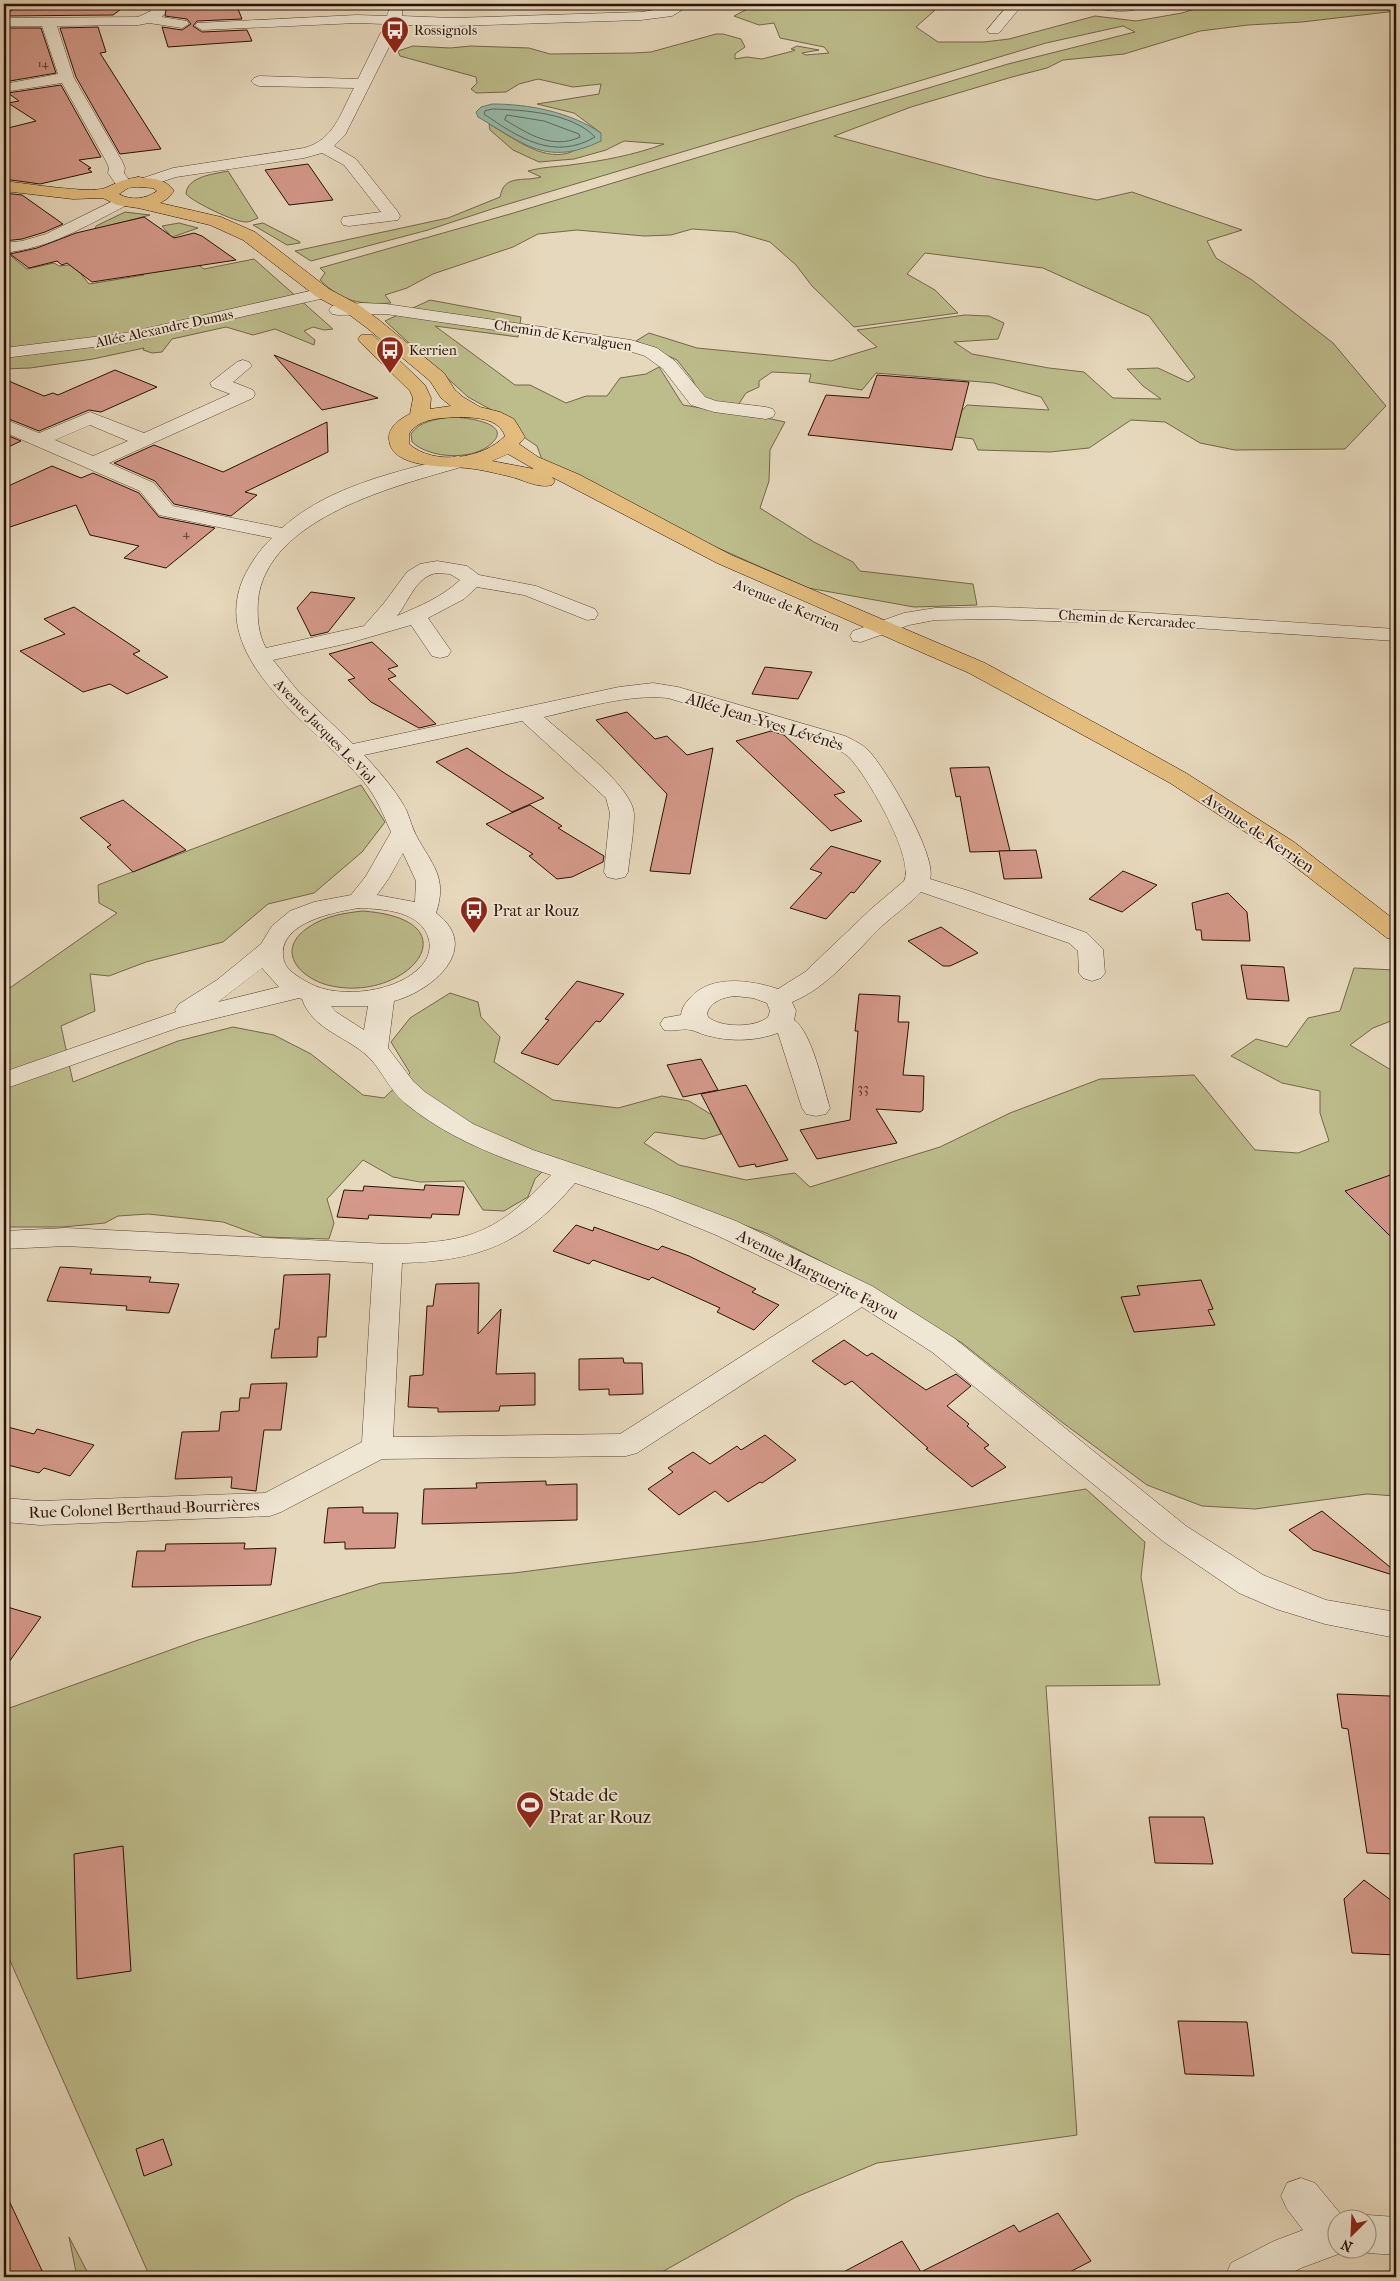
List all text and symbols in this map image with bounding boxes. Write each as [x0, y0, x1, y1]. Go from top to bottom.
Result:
bus stop icon: Rossignols [380, 15, 410, 54]
place label: Rossignols [414, 22, 477, 39]
house number: 14 [38, 57, 49, 70]
street label: Allée Alexandre Dumas [93, 306, 235, 352]
street label: Chemin de Kervalguen [493, 316, 633, 355]
bus stop icon: Kerrien [375, 335, 405, 374]
place label: Kerrien [409, 342, 457, 359]
house number: 4 [183, 527, 190, 540]
street label: Avenue de Kerrien [730, 575, 842, 635]
street label: Chemin de Kercaradec [1058, 606, 1196, 633]
street label: Avenue Jacques Le Viol [270, 675, 379, 787]
street label: Allée Jean-Yves Lévénès [683, 688, 846, 755]
street label: Avenue de Kerrien [1199, 788, 1318, 877]
bus stop icon: Prat ar Rouz [459, 895, 489, 934]
place label: Prat ar Rouz [493, 901, 579, 920]
house number: 33 [857, 1080, 869, 1097]
street label: Avenue Marguerite Fayou [733, 1225, 902, 1324]
street label: Rue Colonel Berthaud-Bourrières [28, 1495, 260, 1522]
place label: Stade de Prat ar Rouz [549, 1784, 651, 1828]
sports icon: Stade de Prat ar Rouz [515, 1790, 545, 1829]
north arrow [1328, 2208, 1378, 2258]
text: N [1338, 2235, 1355, 2255]

